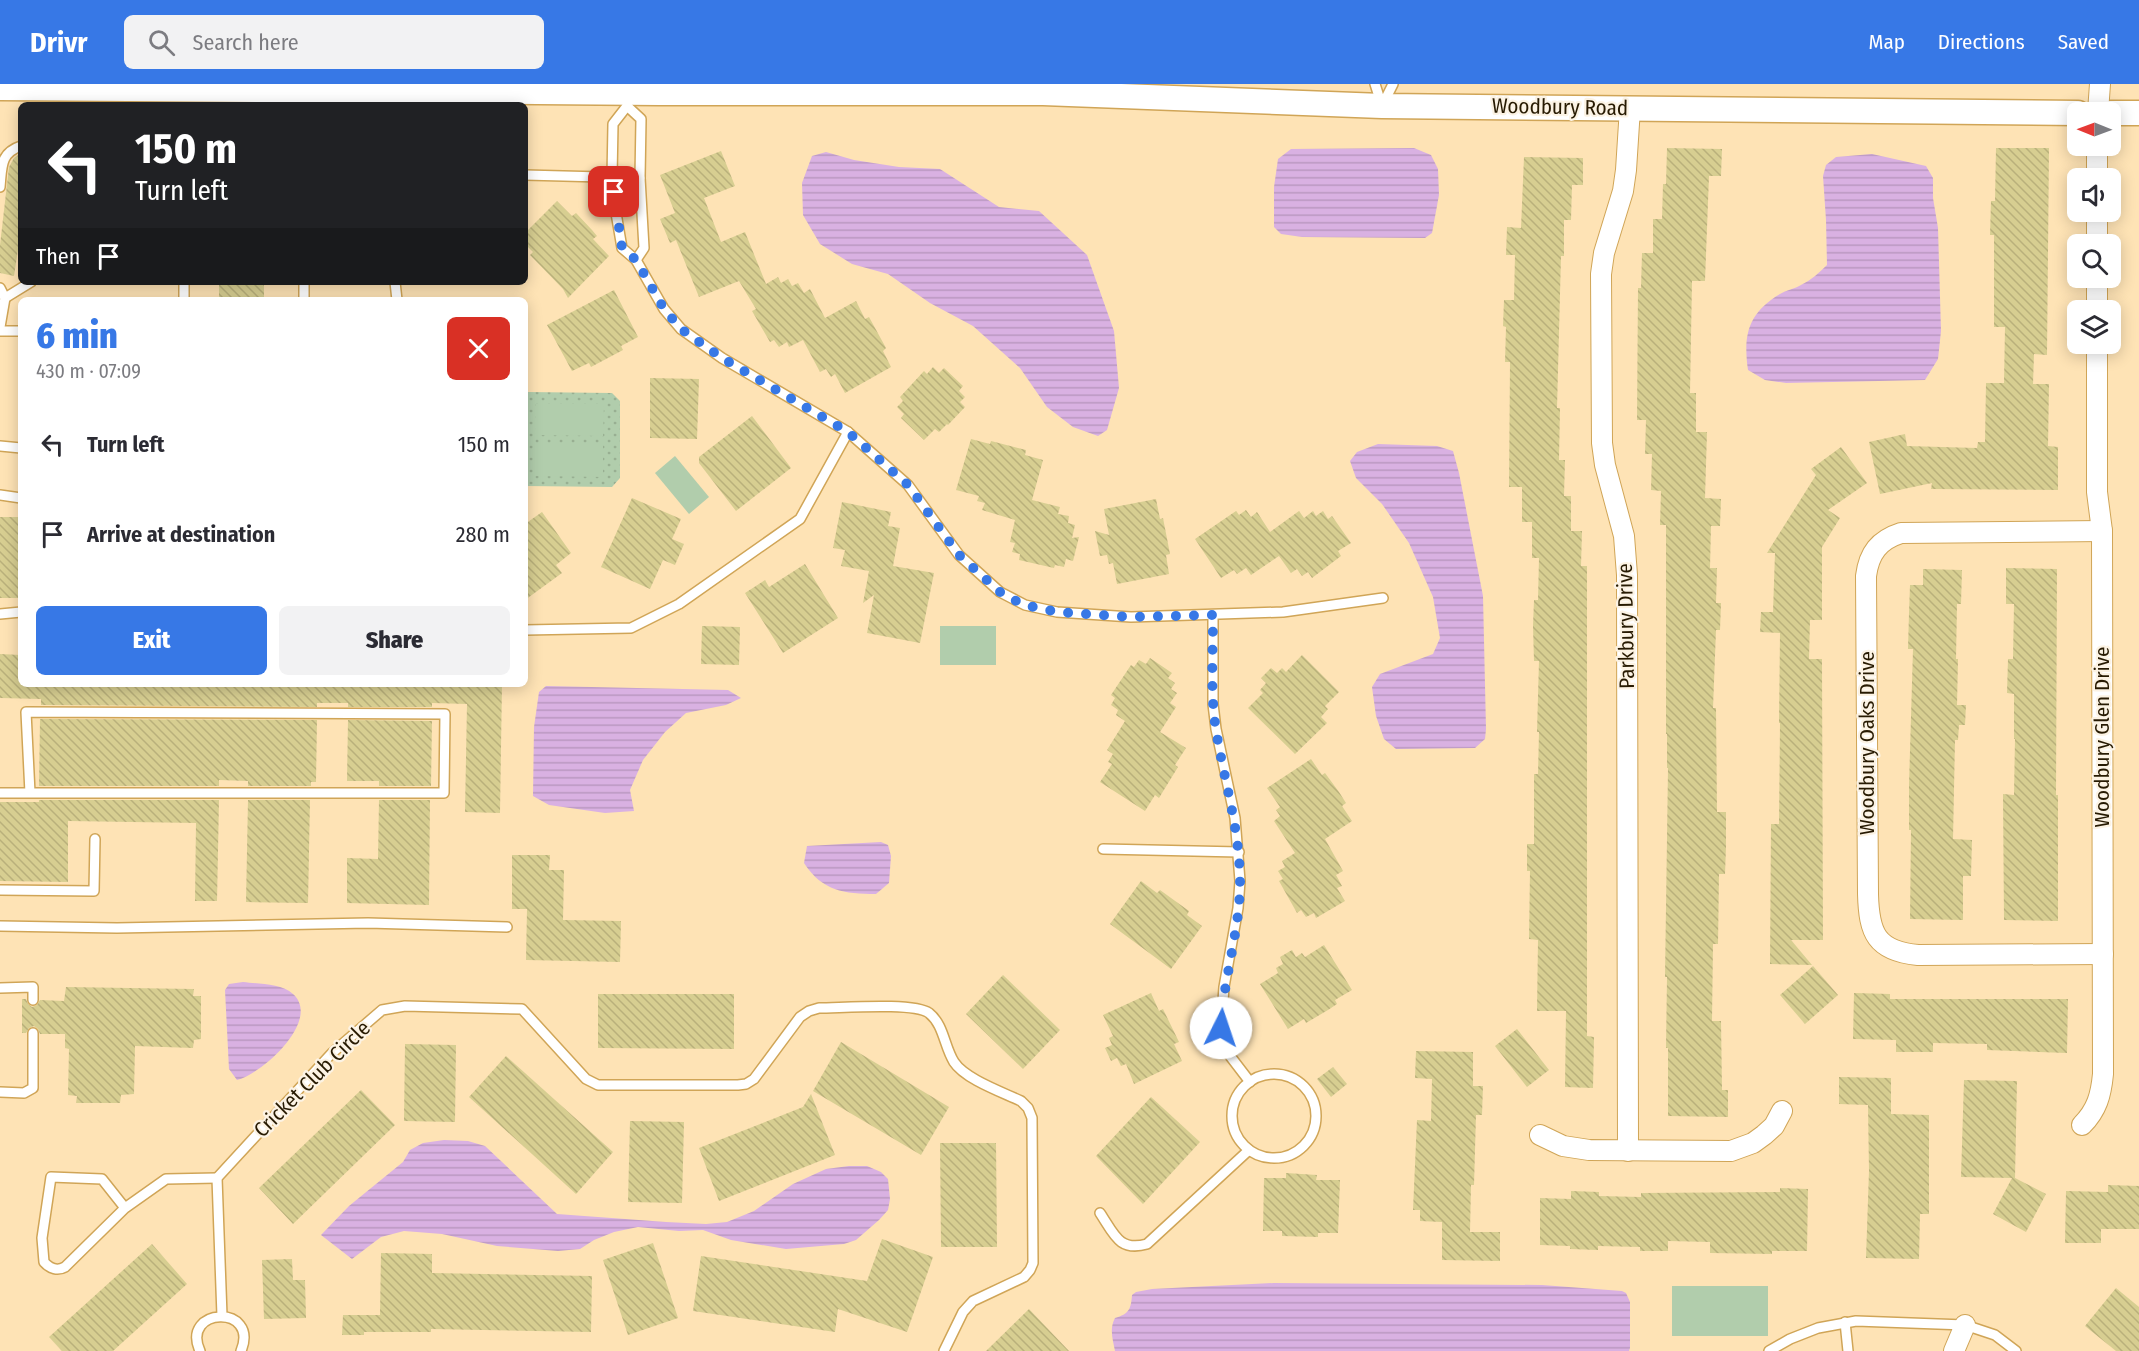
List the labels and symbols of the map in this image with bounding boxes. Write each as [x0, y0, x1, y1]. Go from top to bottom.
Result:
street label: Woodbury Road [1492, 93, 1628, 121]
north arrow [2067, 102, 2121, 156]
pin [588, 166, 639, 217]
street label: Parkbury Drive [1612, 563, 1640, 689]
street label: Woodbury Glen Drive [2089, 647, 2115, 827]
street label: Woodbury Oaks Drive [1854, 651, 1880, 835]
position arrow [1189, 996, 1253, 1060]
street label: Cricket Club Circle [248, 1015, 376, 1143]

